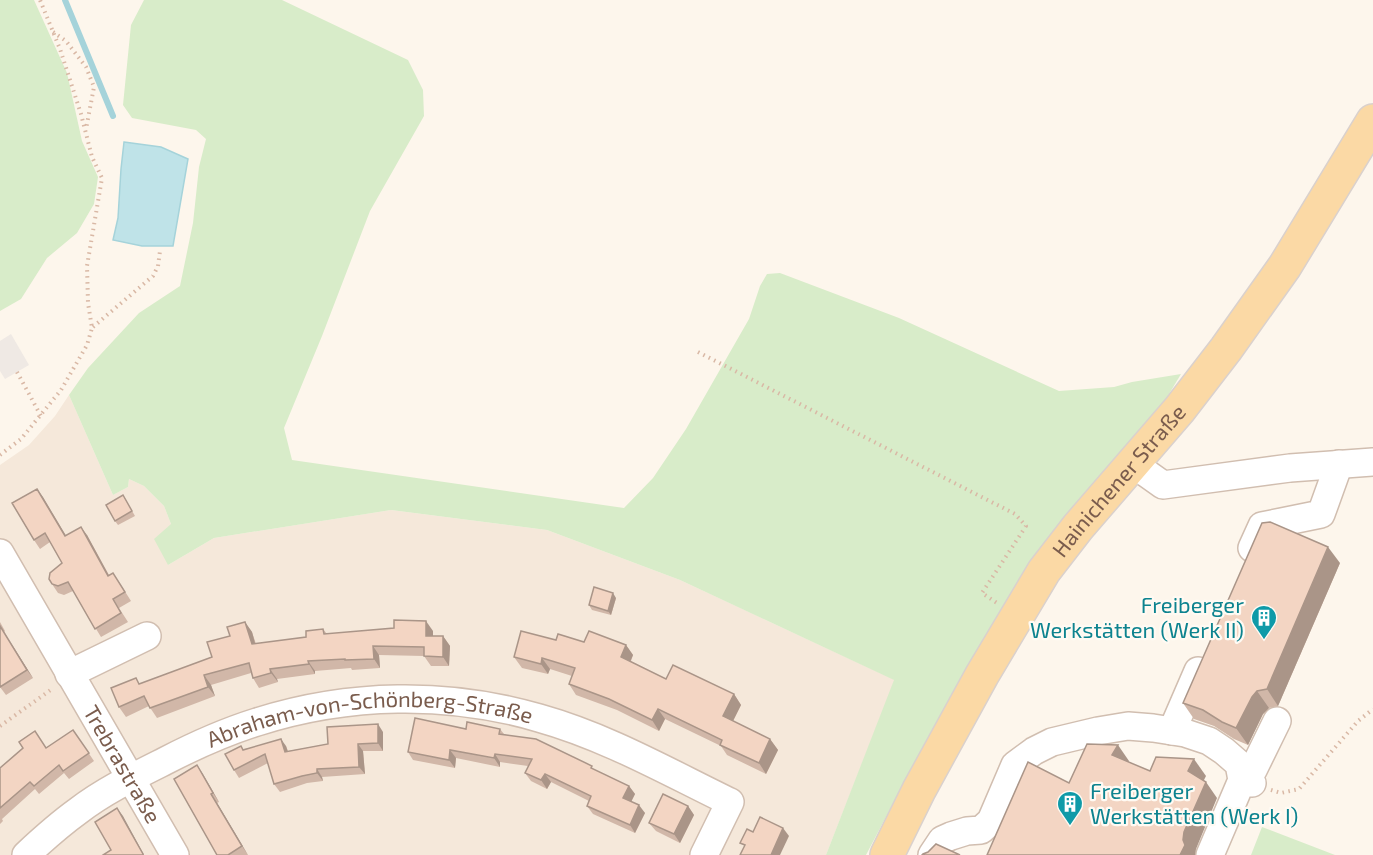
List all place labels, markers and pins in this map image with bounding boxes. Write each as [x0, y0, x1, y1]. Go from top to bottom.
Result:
place label: Freiberger Werkstätten (Werk II) [1030, 591, 1244, 642]
building icon: Freiberger Werkstätten (Werk II) [1249, 603, 1279, 641]
place label: Freiberger Werkstätten (Werk I) [1090, 777, 1298, 828]
building icon: Freiberger Werkstätten (Werk I) [1055, 789, 1085, 827]

